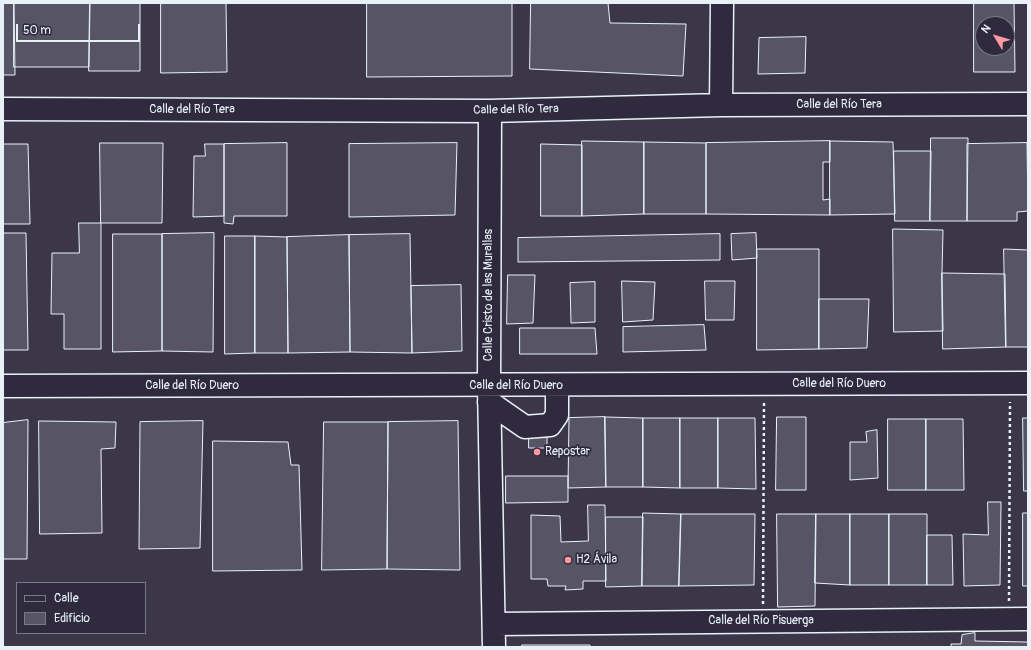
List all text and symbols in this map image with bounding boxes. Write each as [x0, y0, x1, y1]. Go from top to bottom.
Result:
scale bar [18, 16, 142, 42]
north arrow [975, 16, 1015, 56]
text: N [979, 22, 993, 36]
text: 50 m [23, 23, 51, 38]
street label: Calle del Río Tera [796, 98, 882, 112]
street label: Calle del Río Tera [473, 102, 559, 118]
street label: Calle del Río Tera [149, 103, 235, 117]
street label: Calle Cristo de las Murallas [482, 229, 496, 361]
street label: Calle del Río Duero [792, 377, 886, 391]
street label: Calle del Río Duero [145, 379, 239, 393]
street label: Calle del Río Duero [469, 379, 563, 393]
place label: Repostar [545, 445, 590, 459]
marker: Repostar [532, 447, 542, 457]
place label: H2 Ávila [576, 553, 617, 567]
marker: H2 Ávila [563, 555, 573, 565]
legend [16, 582, 146, 634]
text: Calle [54, 591, 79, 606]
text: Edificio [54, 611, 90, 626]
street label: Calle del Río Pisuerga [708, 614, 814, 628]

